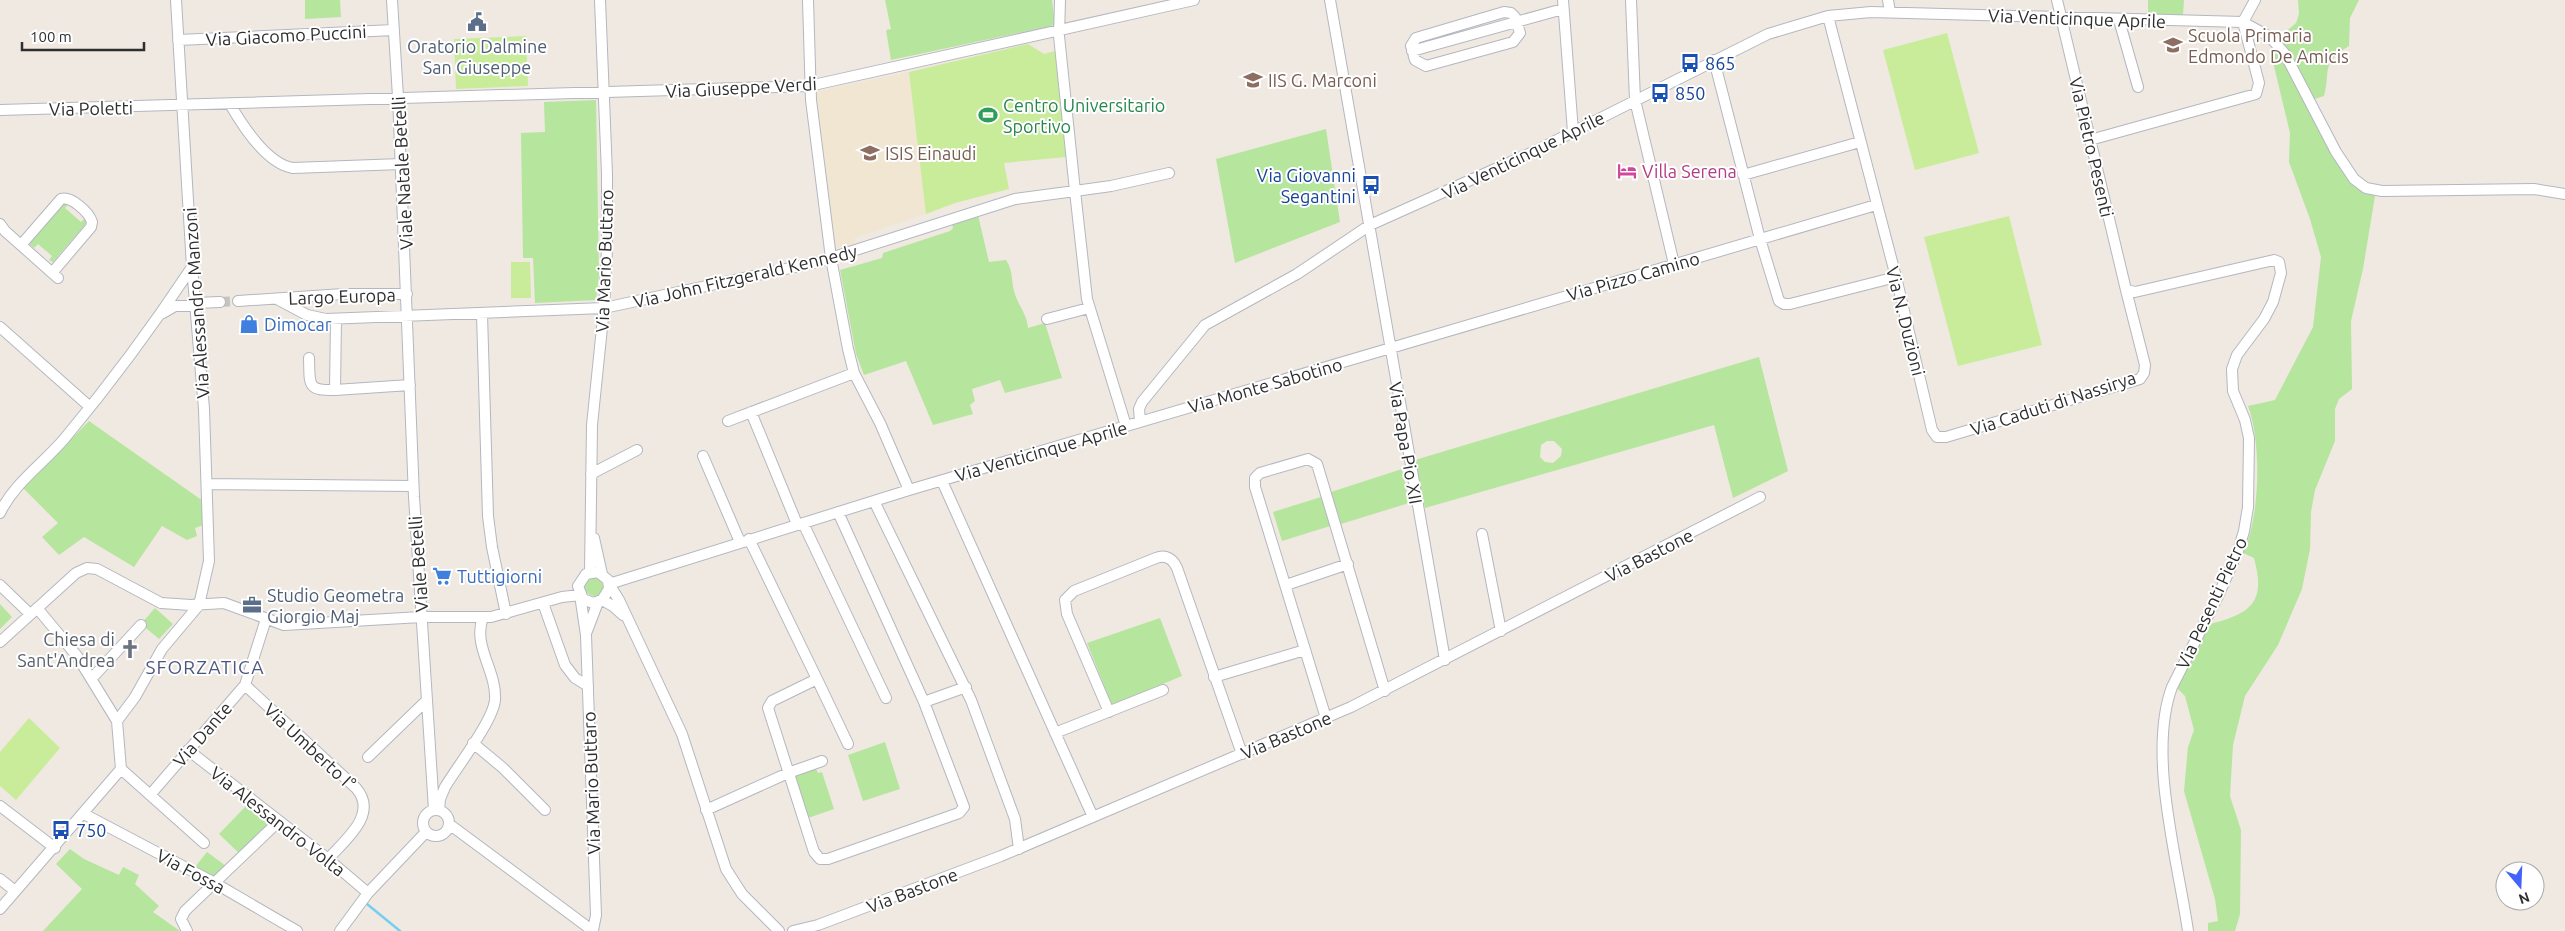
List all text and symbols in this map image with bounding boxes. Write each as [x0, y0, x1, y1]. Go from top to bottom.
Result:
street label: Via Venticinque Aprile [1988, 5, 2166, 31]
public building icon: Oratorio Dalmine San Giuseppe [466, 11, 488, 33]
scale bar [22, 20, 145, 52]
street label: Via Giacomo Puccini [205, 21, 367, 49]
place label: Scuola Primaria Edmondo De Amicis [2188, 25, 2349, 66]
text: 100 m [30, 28, 72, 45]
school or university icon: Scuola Primaria Edmondo De Amicis [2162, 34, 2184, 56]
place label: Oratorio Dalmine San Giuseppe [407, 36, 547, 77]
bus stop icon: 865 [1679, 52, 1701, 74]
place label: 865 [1705, 53, 1735, 73]
school or university icon: IIS G. Marconi [1242, 69, 1264, 91]
place label: IIS G. Marconi [1268, 70, 1377, 90]
street label: Via Giuseppe Verdi [665, 73, 817, 101]
street label: Via Pietro Pesenti [2066, 75, 2118, 219]
bus stop icon: 850 [1649, 82, 1671, 104]
place label: 850 [1675, 83, 1705, 103]
place label: Centro Universitario Sportivo [1003, 95, 1165, 136]
street label: Viale Natale Betelli [388, 96, 416, 250]
street label: Via Poletti [49, 97, 133, 119]
sports icon: Centro Universitario Sportivo [977, 104, 999, 126]
street label: Via Venticinque Aprile [1439, 107, 1607, 203]
school or university icon: ISIS Einaudi [859, 142, 881, 164]
place label: ISIS Einaudi [885, 143, 976, 163]
hotel icon: Villa Serena [1616, 160, 1638, 182]
place label: Villa Serena [1642, 161, 1737, 181]
place label: Via Giovanni Segantini [1256, 165, 1356, 206]
bus stop icon: Via Giovanni Segantini [1360, 174, 1382, 196]
street label: Via Mario Buttaro [592, 189, 616, 333]
street label: Via Alessandro Manzoni [179, 207, 213, 399]
street label: Via John Fitzgerald Kennedy [631, 240, 859, 311]
street label: Via Pizzo Camino [1564, 248, 1702, 304]
street label: Via N. Duzioni [1883, 264, 1929, 378]
street label: Largo Europa [288, 284, 396, 308]
shop icon: Dimocar [238, 313, 260, 335]
place label: Dimocar [264, 314, 332, 334]
street label: Via Monte Sabotino [1186, 353, 1344, 417]
street label: Via Caduti di Nassirya [1968, 367, 2138, 439]
street label: Via Papa Pio XII [1385, 380, 1427, 506]
street label: Via Venticinque Aprile [953, 417, 1129, 485]
street label: Viale Betelli [405, 515, 431, 613]
street label: Via Bastone [1602, 524, 1696, 586]
street label: Via Pesenti Pietro [2172, 534, 2250, 672]
supermarket icon: Tuttigiorni [431, 565, 453, 587]
place label: Tuttigiorni [457, 566, 542, 586]
place label: Studio Geometra Giorgio Maj [267, 585, 404, 626]
office icon: Studio Geometra Giorgio Maj [241, 594, 263, 616]
place label: Chiesa di Sant'Andrea [17, 629, 115, 670]
church icon: Chiesa di Sant'Andrea [119, 638, 141, 660]
district label: SFORZATICA [145, 656, 265, 678]
street label: Via Dante [169, 698, 235, 770]
street label: Via Umberto I° [260, 699, 360, 793]
street label: Via Bastone [1238, 707, 1334, 763]
street label: Via Mario Buttaro [579, 711, 603, 855]
street label: Via Alessandro Volta [207, 762, 349, 880]
bus stop icon: 750 [50, 819, 72, 841]
place label: 750 [76, 820, 106, 840]
street label: Via Fossa [153, 845, 229, 897]
north arrow [2495, 861, 2545, 911]
street label: Via Bastone [864, 863, 960, 917]
text: N [2517, 889, 2532, 908]

